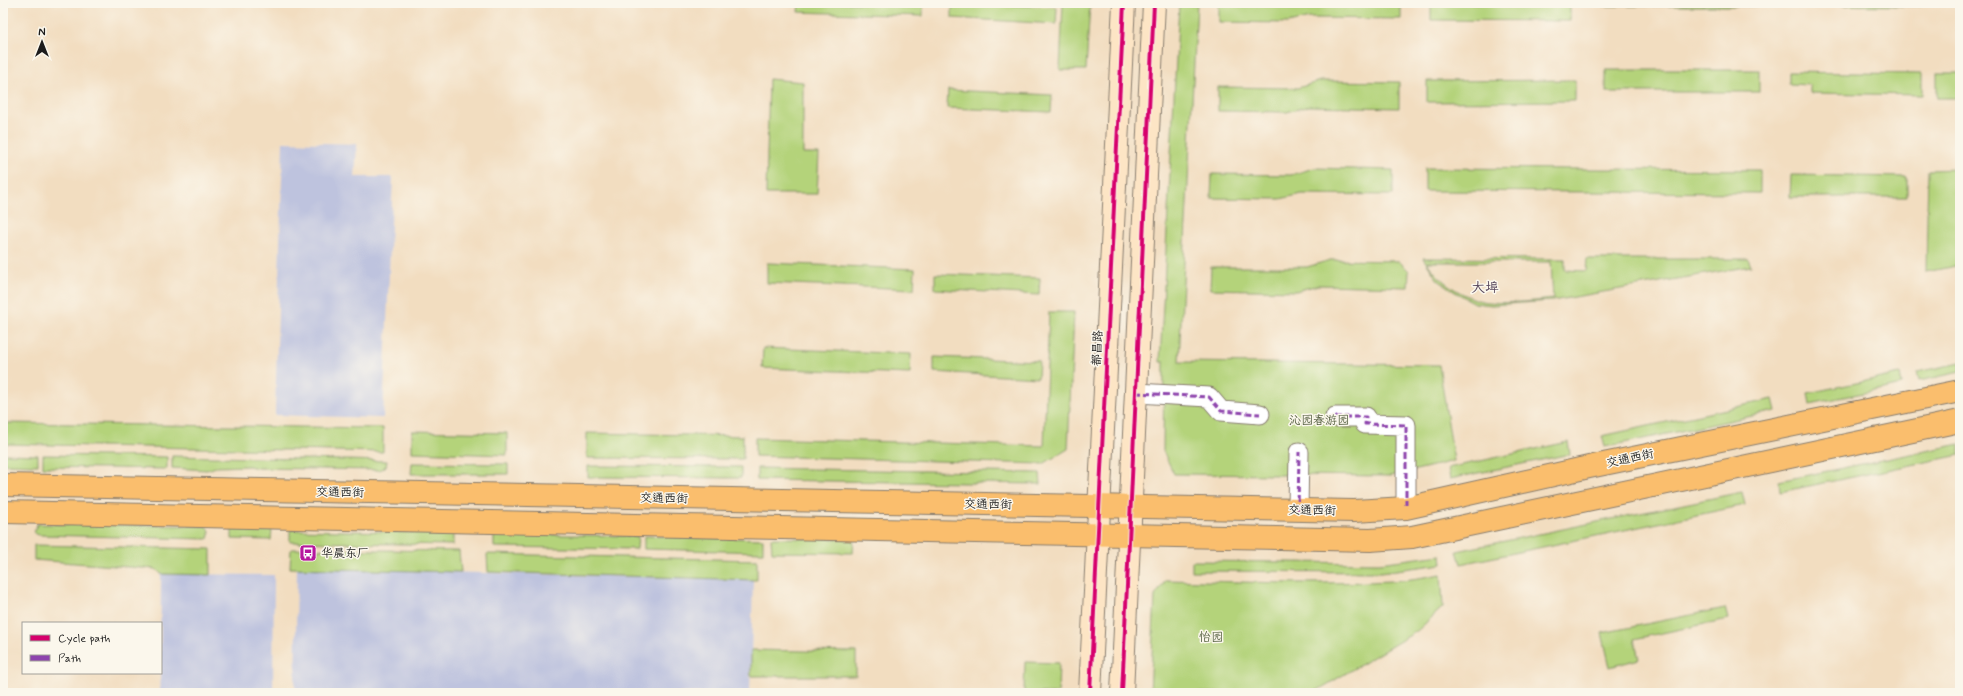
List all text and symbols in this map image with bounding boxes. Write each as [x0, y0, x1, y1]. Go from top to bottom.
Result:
north arrow [22, 22, 62, 62]
text: N [38, 26, 46, 40]
district label: 大埠 [1471, 279, 1499, 297]
street label: 都昌路 [1089, 330, 1107, 367]
park label: 沁园春游园 [1289, 413, 1349, 429]
street label: 交通西街 [1605, 446, 1655, 472]
street label: 交通西街 [316, 485, 364, 501]
street label: 交通西街 [640, 491, 688, 507]
street label: 交通西街 [964, 497, 1012, 513]
street label: 交通西街 [1288, 503, 1336, 519]
bus stop icon: 华晨东厂 [298, 543, 318, 563]
place label: 华晨东厂 [321, 546, 369, 562]
legend [22, 622, 162, 674]
park label: 怡园 [1199, 630, 1223, 646]
text: Cycle path [58, 631, 110, 647]
text: Path [58, 651, 81, 667]

